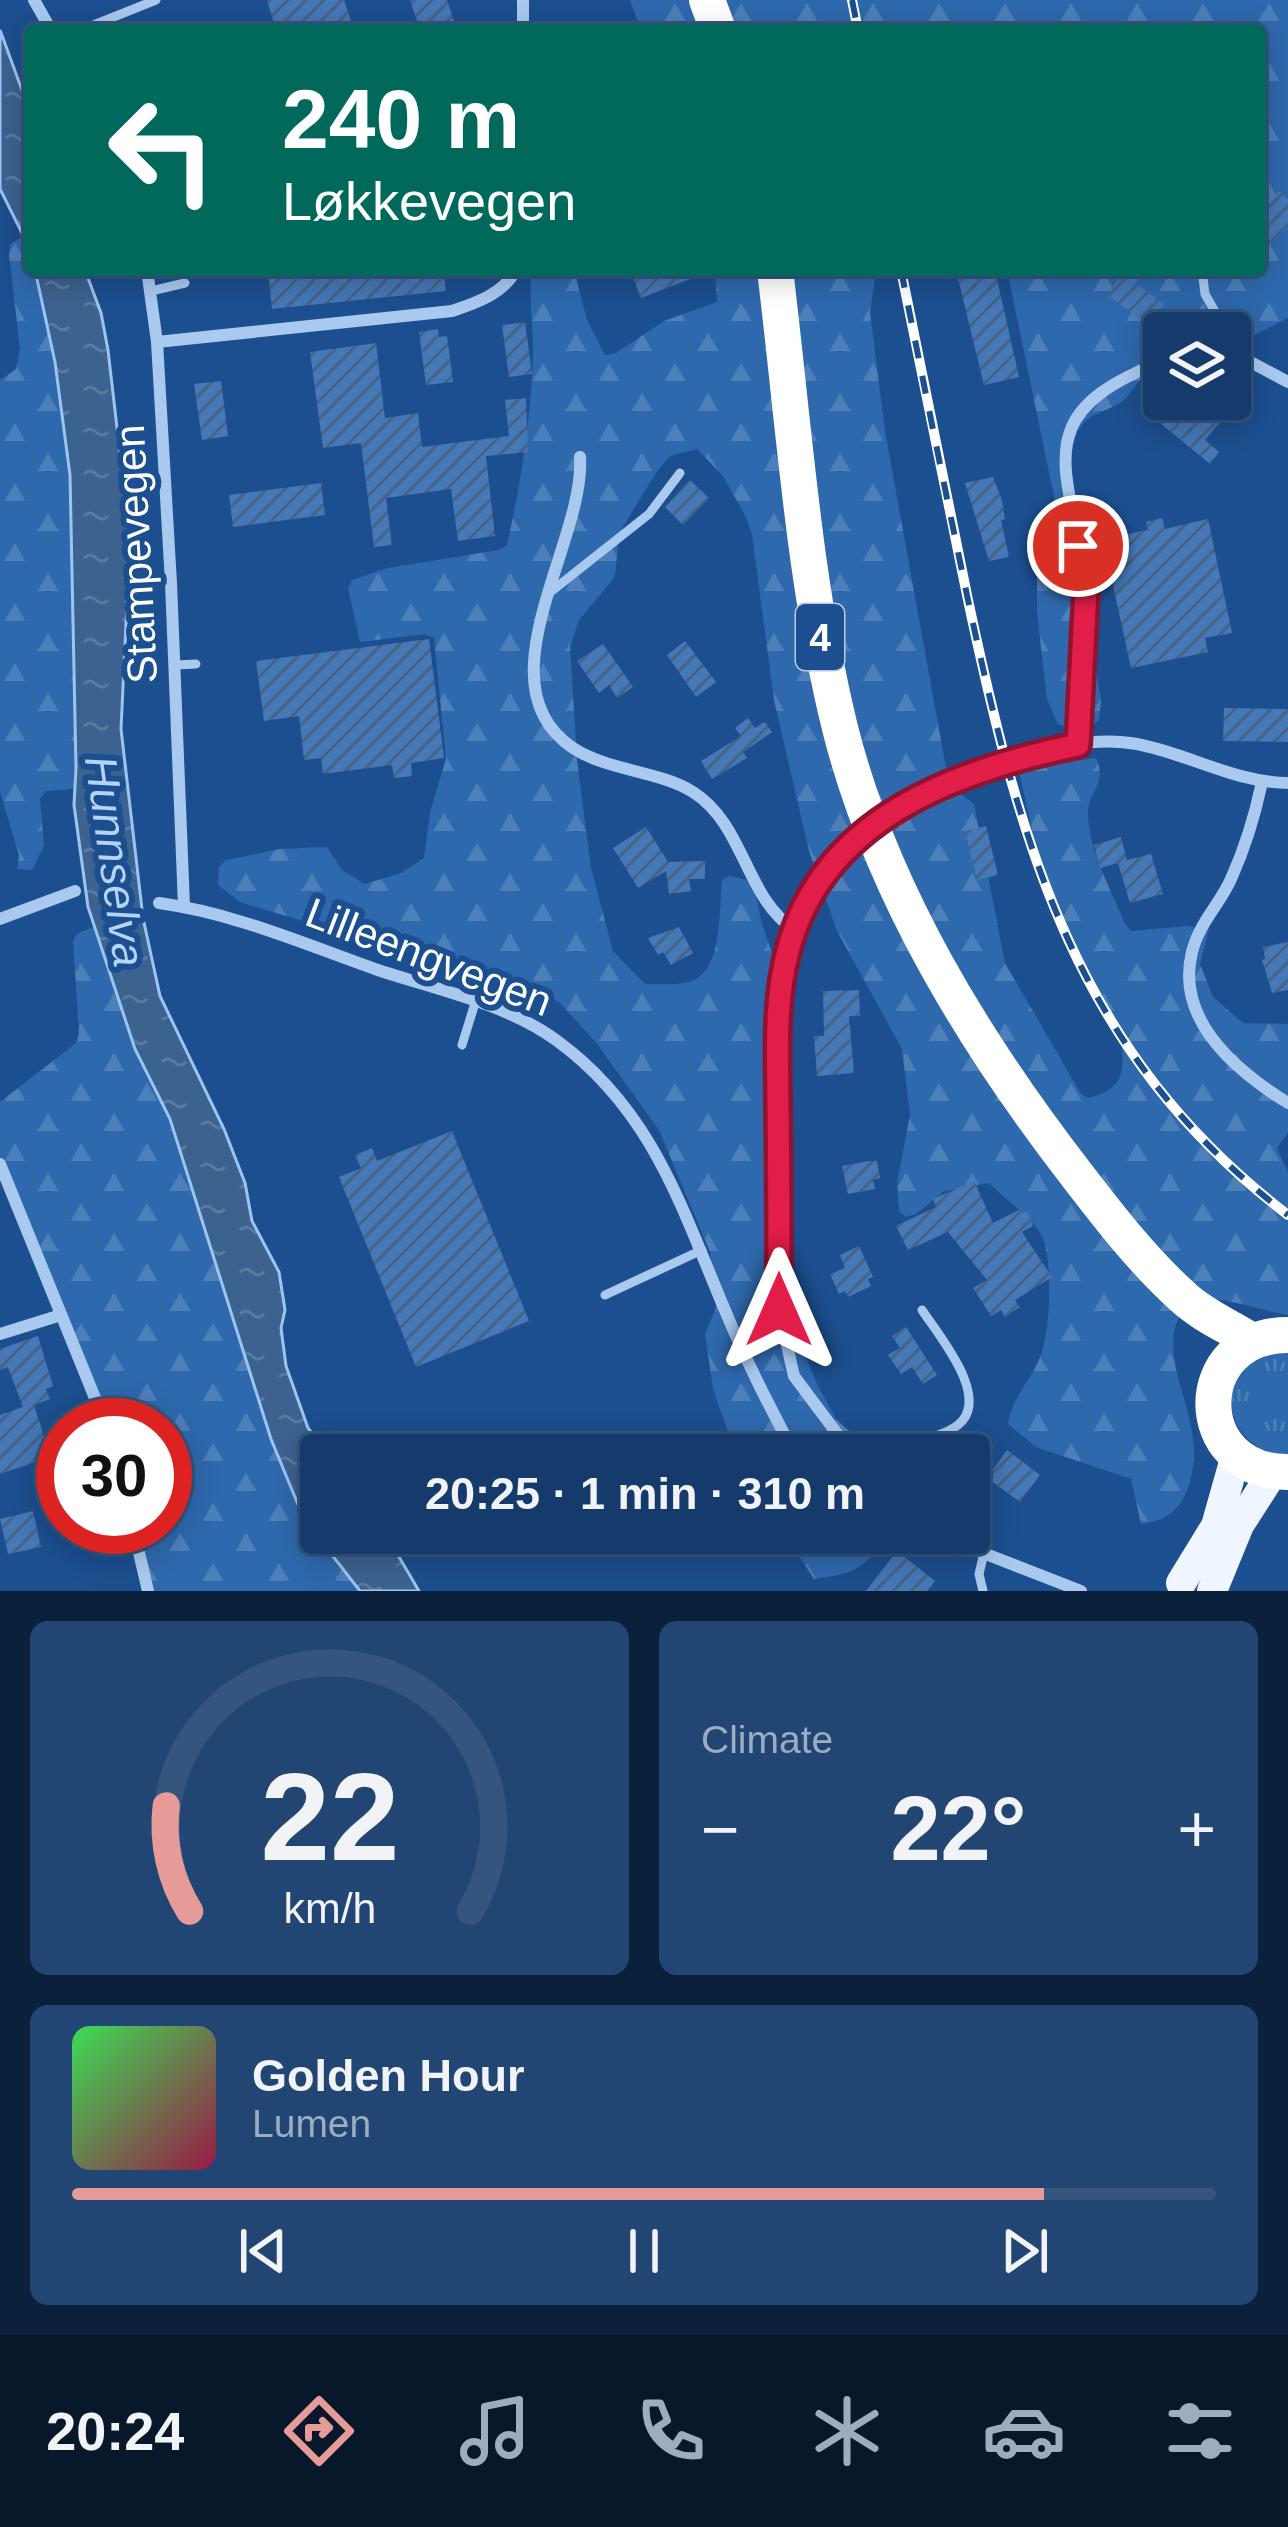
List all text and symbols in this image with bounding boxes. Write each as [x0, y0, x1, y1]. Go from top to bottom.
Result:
icon: left [84, 72, 240, 228]
text: 240 m [282, 72, 520, 166]
text: Løkkevegen [282, 171, 576, 231]
map controls [1143, 312, 1251, 420]
button: layers [1143, 312, 1251, 420]
street label: Stampevegen [106, 423, 166, 685]
pin [1027, 495, 1129, 597]
icon: arrive [1045, 513, 1111, 579]
road number: 4 [796, 604, 844, 670]
water label: Hunnselva [75, 752, 155, 970]
street label: Lilleengvegen [300, 889, 558, 1025]
position arrow [716, 1247, 842, 1373]
speed limit sign: 30 [36, 1398, 192, 1554]
text: 20:25 · 1 min · 310 m [425, 1468, 865, 1519]
text: Climate [701, 1718, 833, 1761]
text: 22 [260, 1747, 399, 1886]
text: 22° [890, 1779, 1027, 1879]
text: − [701, 1792, 740, 1866]
text: + [1177, 1792, 1216, 1866]
text: km/h [283, 1884, 376, 1932]
text: Golden Hour [252, 2050, 524, 2101]
text: Lumen [252, 2102, 371, 2145]
icon: previous [230, 2218, 296, 2284]
icon: pause [611, 2218, 677, 2284]
icon: next [992, 2218, 1058, 2284]
icon: directions [277, 2389, 361, 2473]
icon: music [453, 2389, 537, 2473]
icon: phone [629, 2389, 713, 2473]
icon: climate [805, 2389, 889, 2473]
icon: car [982, 2389, 1066, 2473]
icon: filters [1158, 2389, 1242, 2473]
text: 20:24 [46, 2401, 184, 2461]

